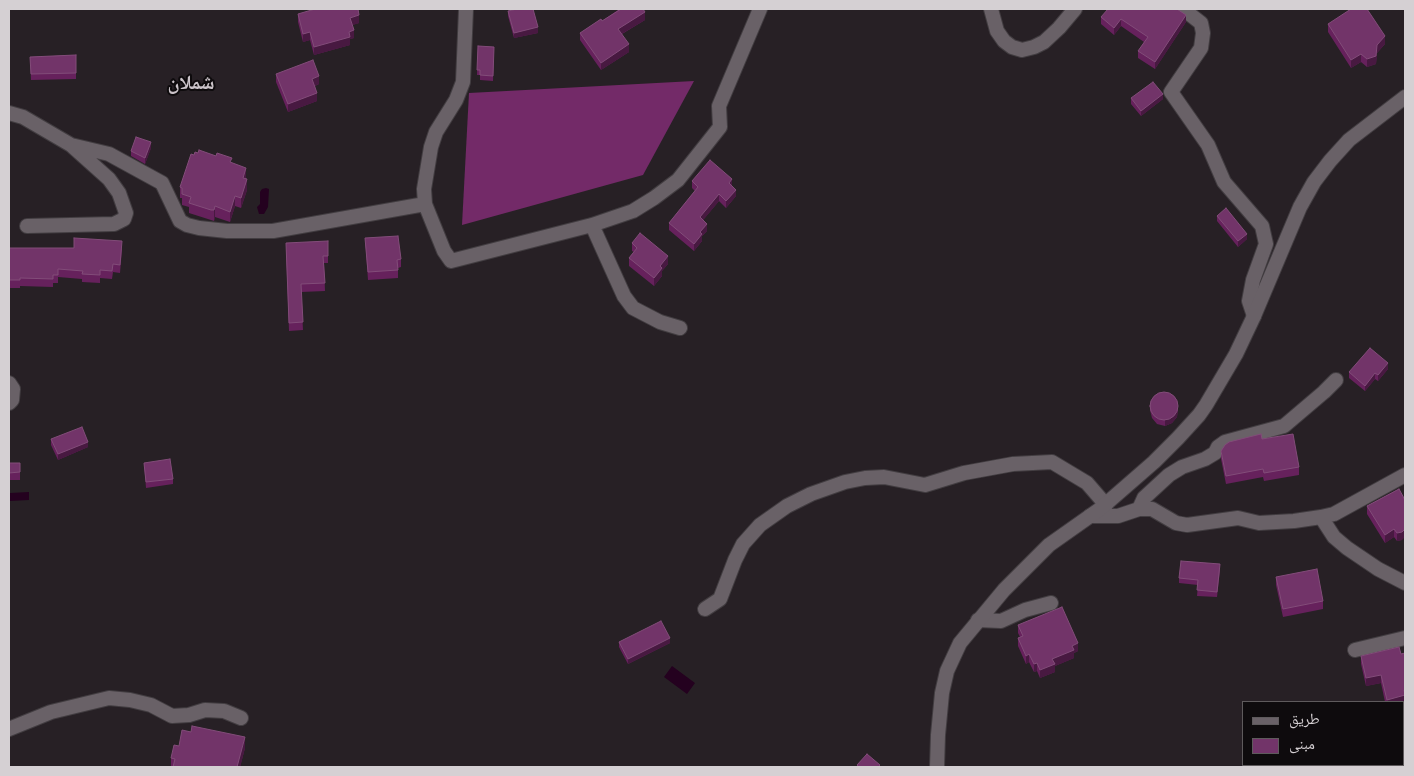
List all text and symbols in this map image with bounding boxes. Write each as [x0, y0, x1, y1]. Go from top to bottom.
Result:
district label: شملان [168, 71, 214, 95]
legend [1242, 701, 1404, 766]
text: طريق [1289, 709, 1320, 728]
text: مبنى [1289, 734, 1315, 753]

